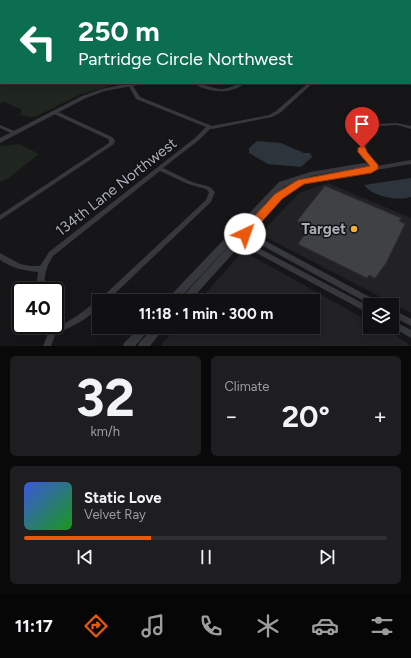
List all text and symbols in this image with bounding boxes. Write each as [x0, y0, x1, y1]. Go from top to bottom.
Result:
text: 250 m [78, 14, 160, 48]
icon: left [12, 16, 64, 68]
text: Partridge Circle Northwest [78, 48, 293, 70]
pin [345, 107, 379, 148]
icon: arrive [351, 113, 373, 135]
street label: 134th Lane Northwest [52, 134, 180, 240]
position arrow [224, 213, 266, 255]
place label: Target [301, 220, 346, 238]
marker: Target [349, 224, 359, 234]
speed limit sign: 40 [12, 282, 64, 334]
map controls [363, 298, 399, 334]
button: layers [363, 298, 399, 334]
text: 11:18 · 1 min · 300 m [139, 305, 273, 323]
text: 32 [76, 367, 135, 429]
text: Climate [225, 379, 269, 394]
text: 20° [282, 398, 330, 435]
text: − [225, 403, 238, 430]
text: + [373, 403, 387, 430]
text: km/h [90, 424, 120, 439]
text: Static Love [84, 489, 162, 507]
text: Velvet Ray [84, 507, 146, 522]
icon: previous [74, 546, 96, 568]
icon: pause [195, 546, 217, 568]
icon: next [316, 546, 338, 568]
icon: directions [82, 612, 110, 640]
icon: music [139, 612, 167, 640]
icon: phone [197, 612, 225, 640]
icon: climate [254, 612, 282, 640]
icon: car [311, 612, 339, 640]
icon: filters [368, 612, 396, 640]
text: 11:17 [15, 615, 53, 637]

